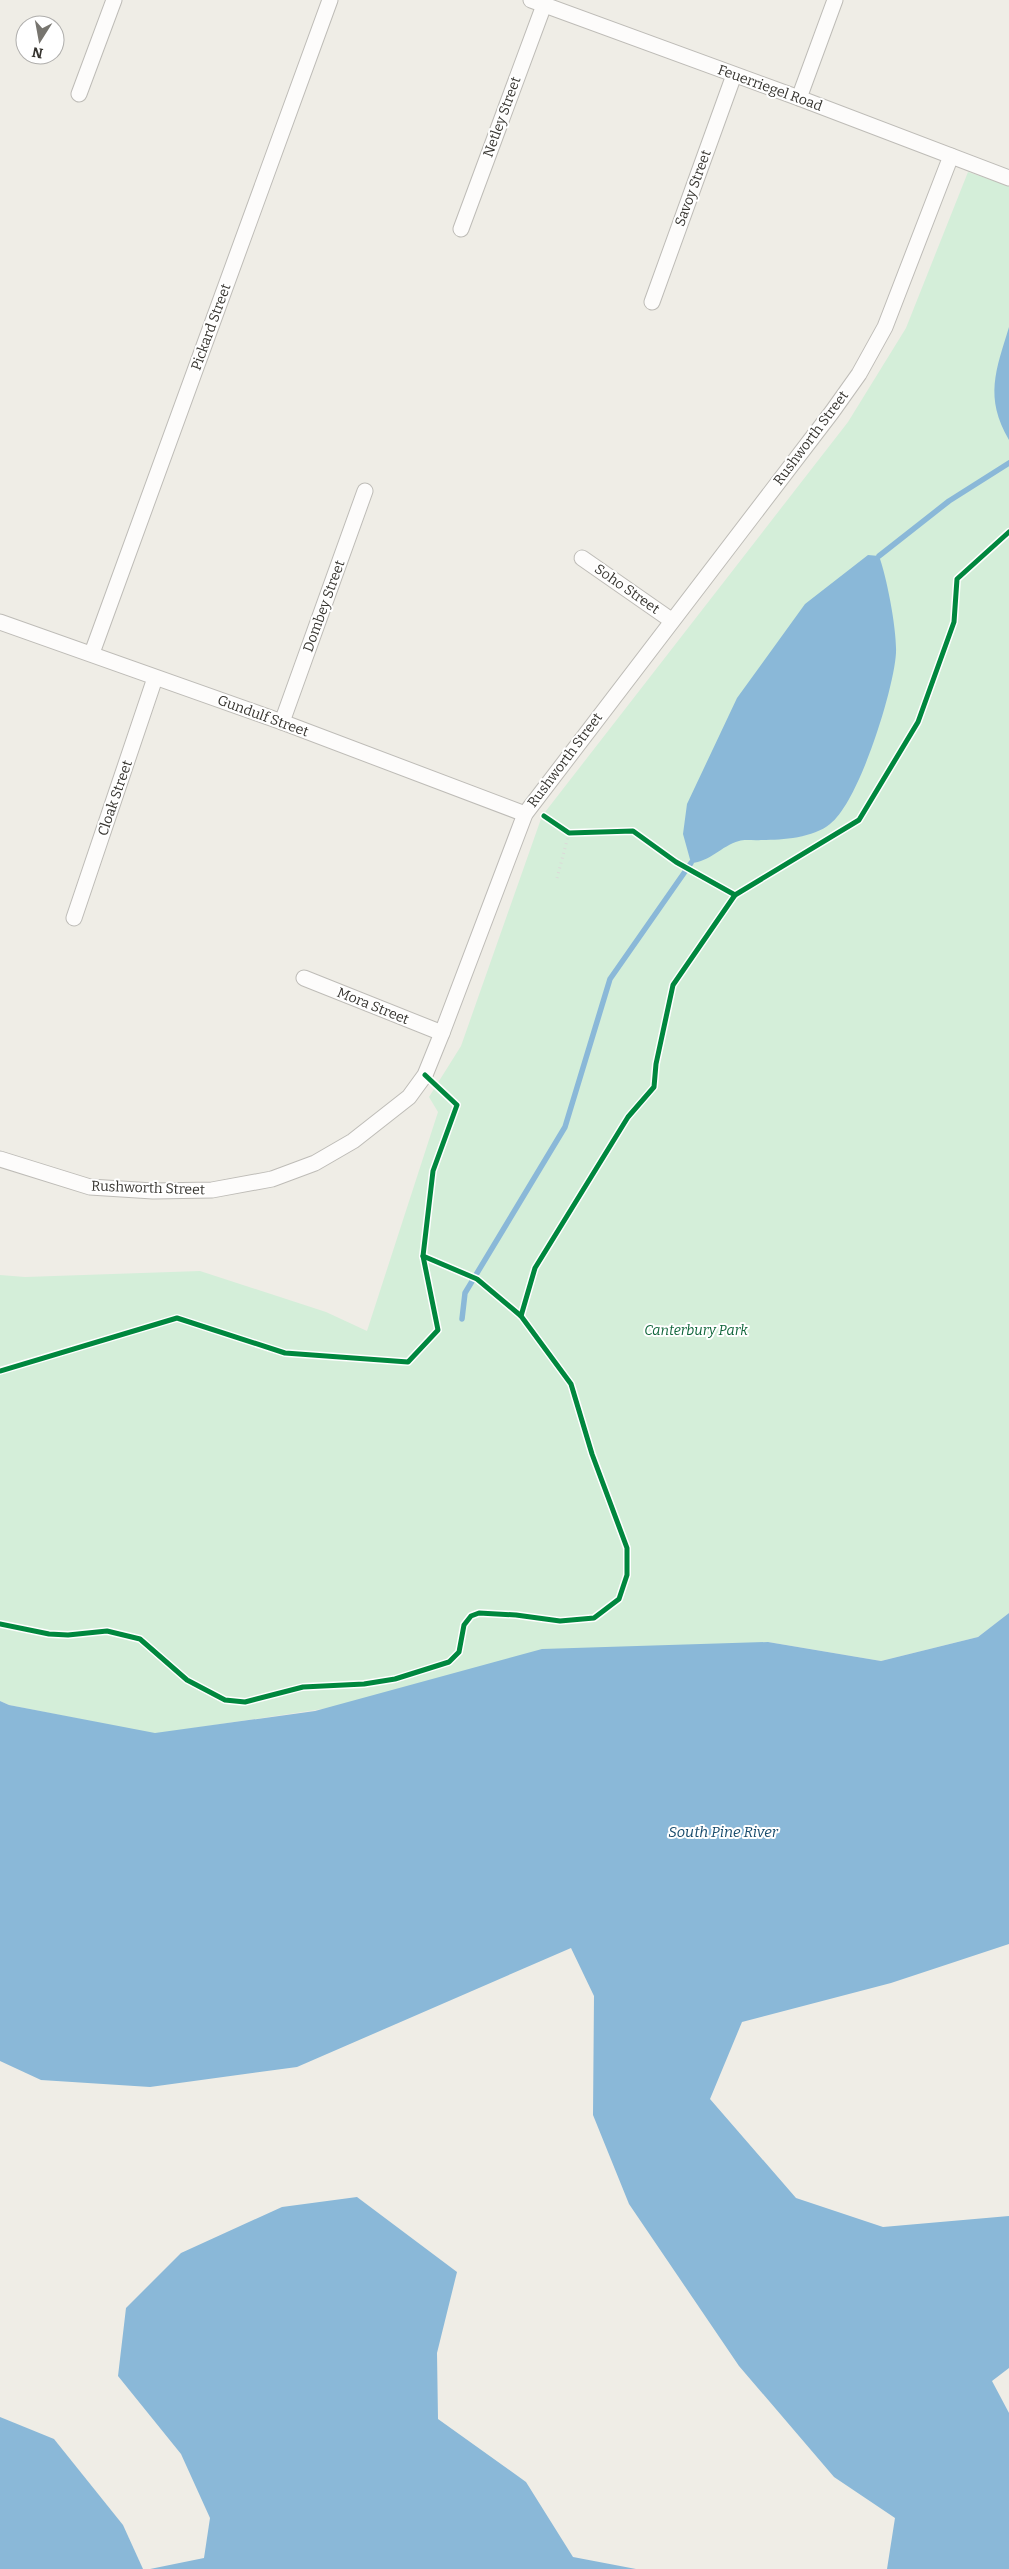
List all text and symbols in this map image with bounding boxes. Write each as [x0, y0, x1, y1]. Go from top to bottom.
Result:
north arrow [15, 15, 65, 65]
text: N [31, 43, 45, 62]
street label: Feuerriegel Road [715, 61, 825, 115]
street label: Netley Street [480, 74, 524, 160]
street label: Savoy Street [671, 148, 715, 228]
street label: Pickard Street [187, 281, 235, 373]
street label: Rushworth Street [770, 387, 852, 489]
street label: Dombey Street [299, 558, 349, 654]
street label: Soho Street [591, 560, 663, 618]
street label: Gundulf Street [215, 692, 311, 740]
street label: Rushworth Street [524, 709, 606, 811]
street label: Cloak Street [94, 758, 136, 838]
street label: Mora Street [335, 984, 411, 1028]
street label: Rushworth Street [91, 1178, 205, 1198]
park label: Canterbury Park [644, 1322, 748, 1339]
water label: South Pine River [668, 1823, 779, 1841]

